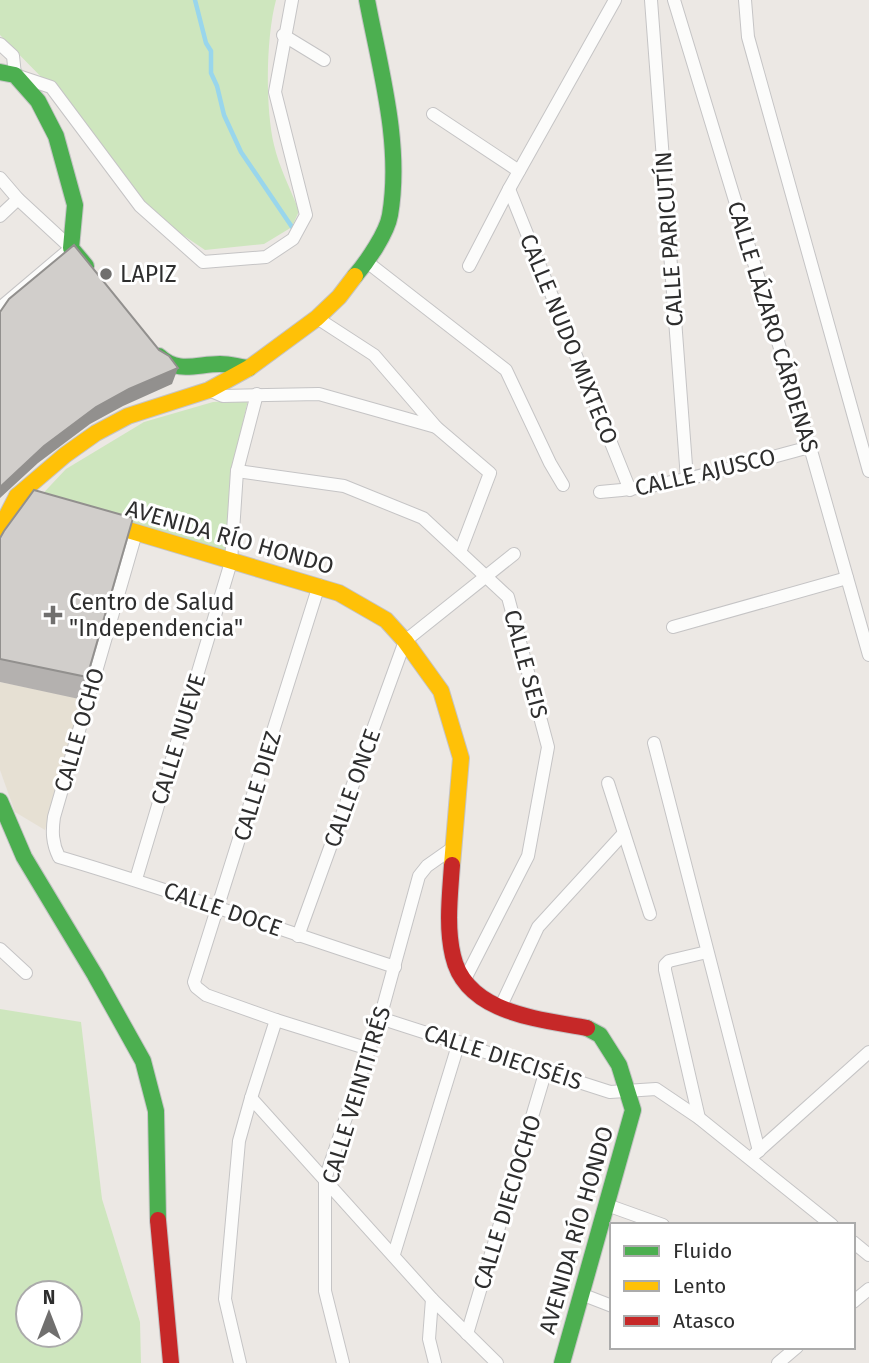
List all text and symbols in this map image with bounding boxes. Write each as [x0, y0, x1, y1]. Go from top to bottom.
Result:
street label: CALLE PARICUTÍN [648, 150, 689, 328]
street label: CALLE LÁZARO CÁRDENAS [721, 198, 826, 456]
street label: CALLE NUDO MIXTECO [514, 230, 624, 448]
place label: LAPIZ [120, 260, 177, 288]
marker: LAPIZ [98, 266, 114, 282]
street label: CALLE AJUSCO [632, 442, 778, 502]
street label: AVENIDA RÍO HONDO [123, 493, 337, 580]
place label: Centro de Salud "Independencia" [69, 588, 243, 642]
marker: Centro de Salud "Independencia" [43, 605, 63, 625]
street label: CALLE SEIS [498, 607, 554, 721]
street label: CALLE OCHO [48, 665, 110, 795]
street label: CALLE NUEVE [145, 670, 211, 808]
street label: CALLE ONCE [318, 725, 386, 851]
street label: CALLE DIEZ [227, 728, 287, 844]
street label: CALLE DOCE [160, 876, 286, 942]
street label: CALLE VEINTITRÉS [315, 1003, 396, 1187]
street label: CALLE DIECISÉIS [420, 1017, 586, 1096]
street label: CALLE DIECIOCHO [467, 1111, 547, 1293]
street label: AVENIDA RÍO HONDO [532, 1123, 619, 1337]
legend [610, 1223, 855, 1349]
text: Fluido [673, 1238, 732, 1264]
text: Lento [673, 1273, 726, 1299]
north arrow [14, 1279, 84, 1349]
text: N [43, 1286, 55, 1309]
text: Atasco [673, 1308, 735, 1334]

